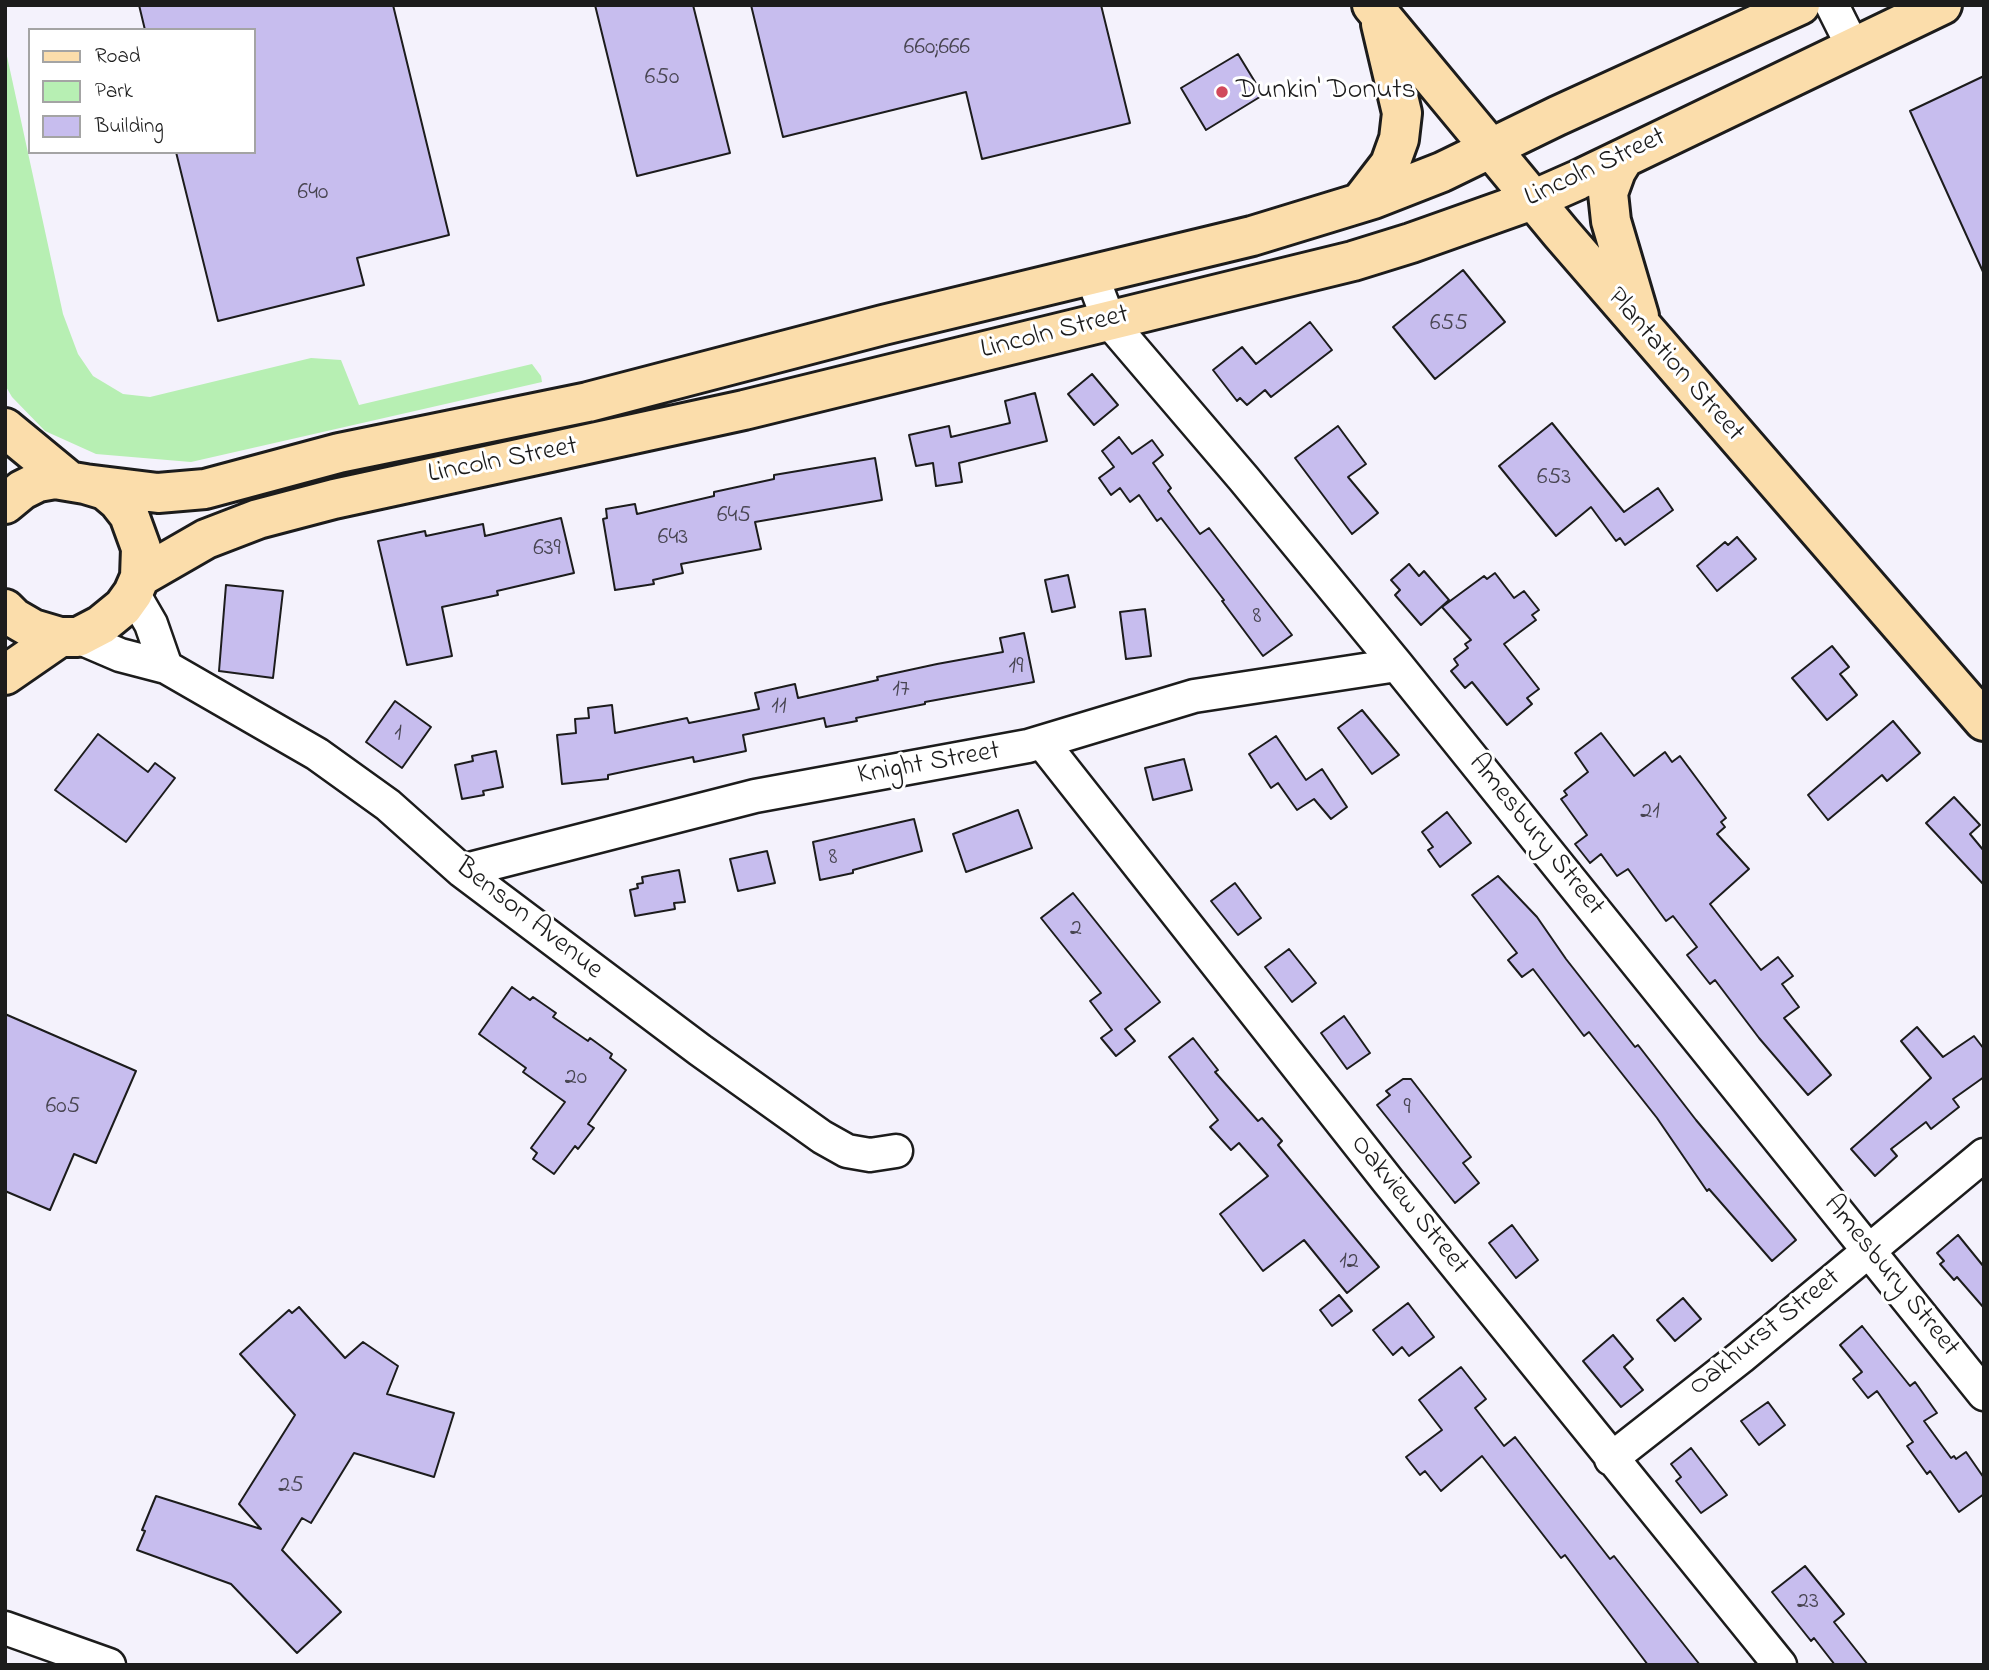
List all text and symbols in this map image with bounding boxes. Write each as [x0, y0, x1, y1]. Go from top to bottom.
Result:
legend [28, 28, 256, 154]
house number: 660;666 [904, 35, 970, 63]
text: Road [95, 42, 141, 72]
house number: 650 [645, 65, 679, 93]
place label: Dunkin' Donuts [1236, 75, 1416, 109]
text: Park [95, 77, 133, 107]
marker: Dunkin' Donuts [1214, 84, 1230, 100]
text: Building [95, 112, 164, 142]
street label: Lincoln Street [1520, 122, 1672, 216]
house number: 640 [298, 180, 328, 208]
street label: Plantation Street [1598, 282, 1750, 450]
street label: Lincoln Street [977, 299, 1133, 369]
house number: 655 [1430, 311, 1468, 339]
street label: Lincoln Street [425, 431, 581, 493]
house number: 653 [1537, 465, 1571, 493]
house number: 645 [717, 503, 751, 531]
house number: 643 [658, 525, 688, 553]
house number: 639 [533, 536, 561, 564]
house number: 8 [1253, 604, 1261, 632]
house number: 19 [1009, 654, 1023, 682]
house number: 17 [892, 677, 910, 705]
house number: 11 [771, 694, 787, 722]
house number: 1 [394, 721, 402, 749]
street label: Knight Street [855, 736, 1003, 794]
street label: Amesbury Street [1460, 748, 1610, 924]
house number: 21 [1640, 799, 1660, 827]
house number: 8 [829, 845, 837, 873]
street label: Benson Avenue [447, 852, 609, 988]
house number: 2 [1070, 916, 1082, 944]
house number: 20 [565, 1065, 587, 1093]
house number: 605 [46, 1094, 80, 1122]
house number: 9 [1403, 1095, 1411, 1123]
street label: Oakview Street [1341, 1129, 1475, 1283]
street label: Amesbury Street [1815, 1189, 1965, 1365]
house number: 12 [1339, 1249, 1359, 1277]
street label: Oakhurst Street [1684, 1263, 1848, 1405]
house number: 25 [278, 1473, 304, 1501]
house number: 23 [1797, 1589, 1819, 1617]

